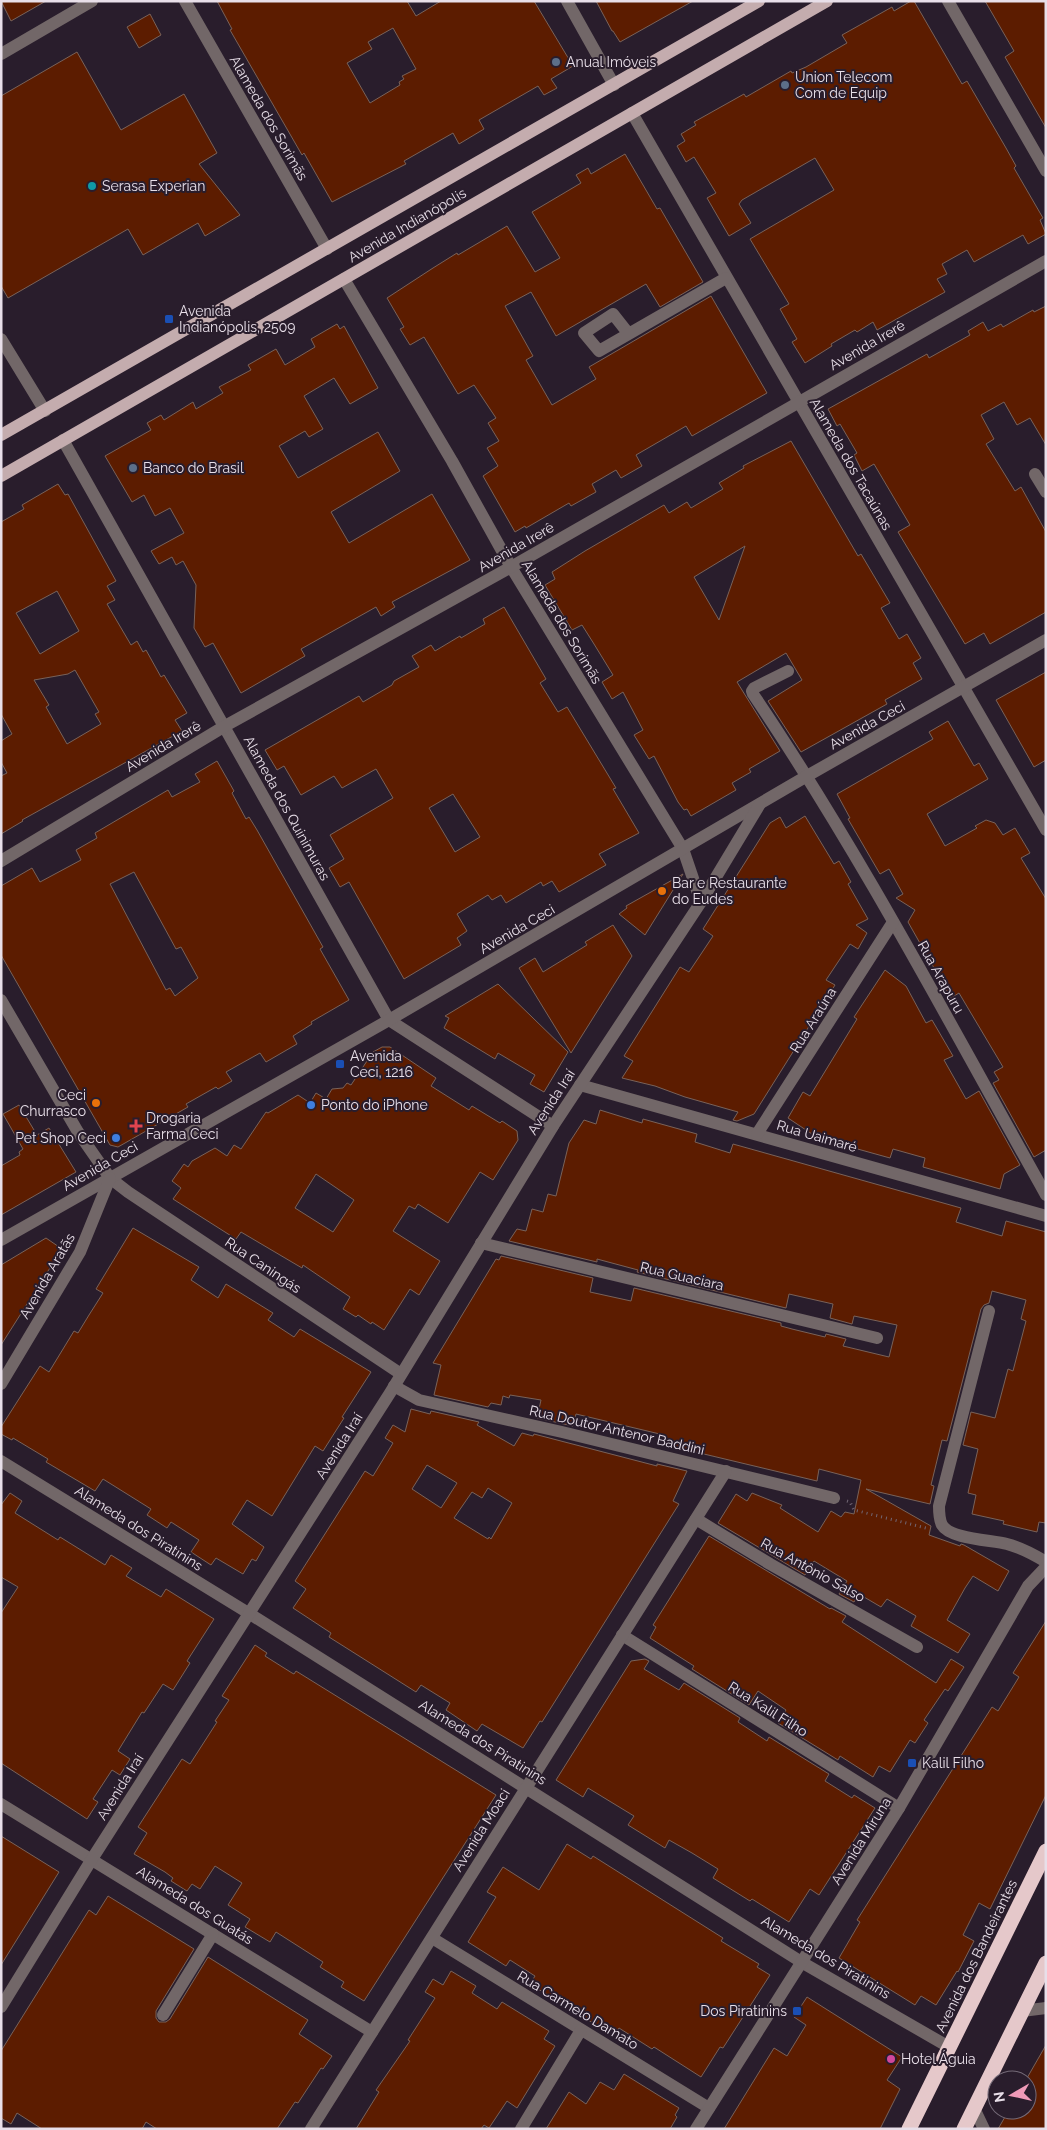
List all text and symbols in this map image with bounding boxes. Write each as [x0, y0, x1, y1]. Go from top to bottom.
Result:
street label: Alameda dos Sorimãs [227, 53, 311, 183]
place label: Anual Imóveis [566, 54, 656, 70]
marker: Anual Imóveis [550, 56, 562, 68]
place label: Union Telecom Com de Equip [795, 69, 892, 101]
marker: Union Telecom Com de Equip [779, 79, 791, 91]
place label: Serasa Experian [102, 178, 205, 194]
marker: Serasa Experian [86, 180, 98, 192]
street label: Avenida Indianópolis [345, 185, 469, 265]
place label: Avenida Indianópolis, 2509 [179, 303, 296, 335]
marker: Avenida Indianópolis, 2509 [163, 313, 175, 325]
street label: Avenida Irerê [826, 317, 908, 373]
street label: Alameda dos Tacaúnas [807, 395, 895, 533]
place label: Banco do Brasil [143, 460, 244, 476]
marker: Banco do Brasil [127, 462, 139, 474]
street label: Avenida Irerê [475, 519, 557, 575]
street label: Alameda dos Sorimãs [519, 557, 605, 687]
street label: Avenida Ceci [826, 698, 908, 752]
street label: Avenida Irerê [123, 717, 203, 775]
street label: Alameda dos Quinimuras [241, 733, 334, 883]
place label: Bar e Restaurante do Eudes [672, 875, 787, 907]
marker: Bar e Restaurante do Eudes [656, 885, 668, 897]
street label: Avenida Ceci [477, 901, 557, 957]
street label: Rua Arapuru [915, 938, 967, 1016]
street label: Rua Araúna [787, 984, 839, 1056]
place label: Avenida Ceci, 1216 [350, 1048, 413, 1080]
marker: Avenida Ceci, 1216 [334, 1058, 346, 1070]
street label: Avenida Iraí [524, 1066, 579, 1138]
place label: Ceci Churrasco [20, 1087, 86, 1119]
marker: Ceci Churrasco [90, 1097, 102, 1109]
place label: Ponto do iPhone [321, 1097, 428, 1113]
marker: Ponto do iPhone [305, 1099, 317, 1111]
place label: Drogaria Farma Ceci [146, 1110, 219, 1142]
street label: Rua Uaimaré [775, 1117, 859, 1155]
marker: Drogaria Farma Ceci [130, 1120, 142, 1132]
place label: Pet Shop Ceci [15, 1130, 106, 1146]
marker: Pet Shop Ceci [110, 1132, 122, 1144]
street label: Avenida Ceci [60, 1138, 140, 1194]
street label: Avenida Aratãs [16, 1230, 78, 1322]
street label: Rua Caningás [222, 1234, 304, 1296]
street label: Rua Guaciara [639, 1259, 725, 1293]
street label: Rua Doutor Antenor Baddini [528, 1402, 706, 1458]
street label: Avenida Iraí [312, 1409, 366, 1482]
street label: Alameda dos Piratinins [72, 1482, 206, 1574]
street label: Rua Antônio Salso [758, 1535, 868, 1605]
street label: Rua Kalil Filho [725, 1678, 811, 1740]
street label: Alameda dos Piratinins [416, 1696, 550, 1788]
street label: Avenida Iraí [93, 1750, 147, 1823]
place label: Kalil Filho [922, 1755, 984, 1771]
marker: Kalil Filho [906, 1757, 918, 1769]
street label: Avenida Moaci [449, 1786, 513, 1874]
street label: Avenida Miruna [828, 1794, 894, 1888]
street label: Alameda dos Guatás [134, 1863, 256, 1947]
street label: Avenida dos Bandeirantes [932, 1877, 1020, 2035]
street label: Alameda dos Piratinins [759, 1912, 893, 2002]
street label: Rua Carmelo Damato [515, 1967, 641, 2053]
place label: Dos Piratinins [700, 2003, 787, 2019]
marker: Dos Piratinins [791, 2005, 803, 2017]
place label: Hotel Águia [901, 2050, 976, 2067]
marker: Hotel Águia [885, 2053, 897, 2065]
north arrow [987, 2070, 1037, 2120]
text: N [990, 2091, 1008, 2104]

